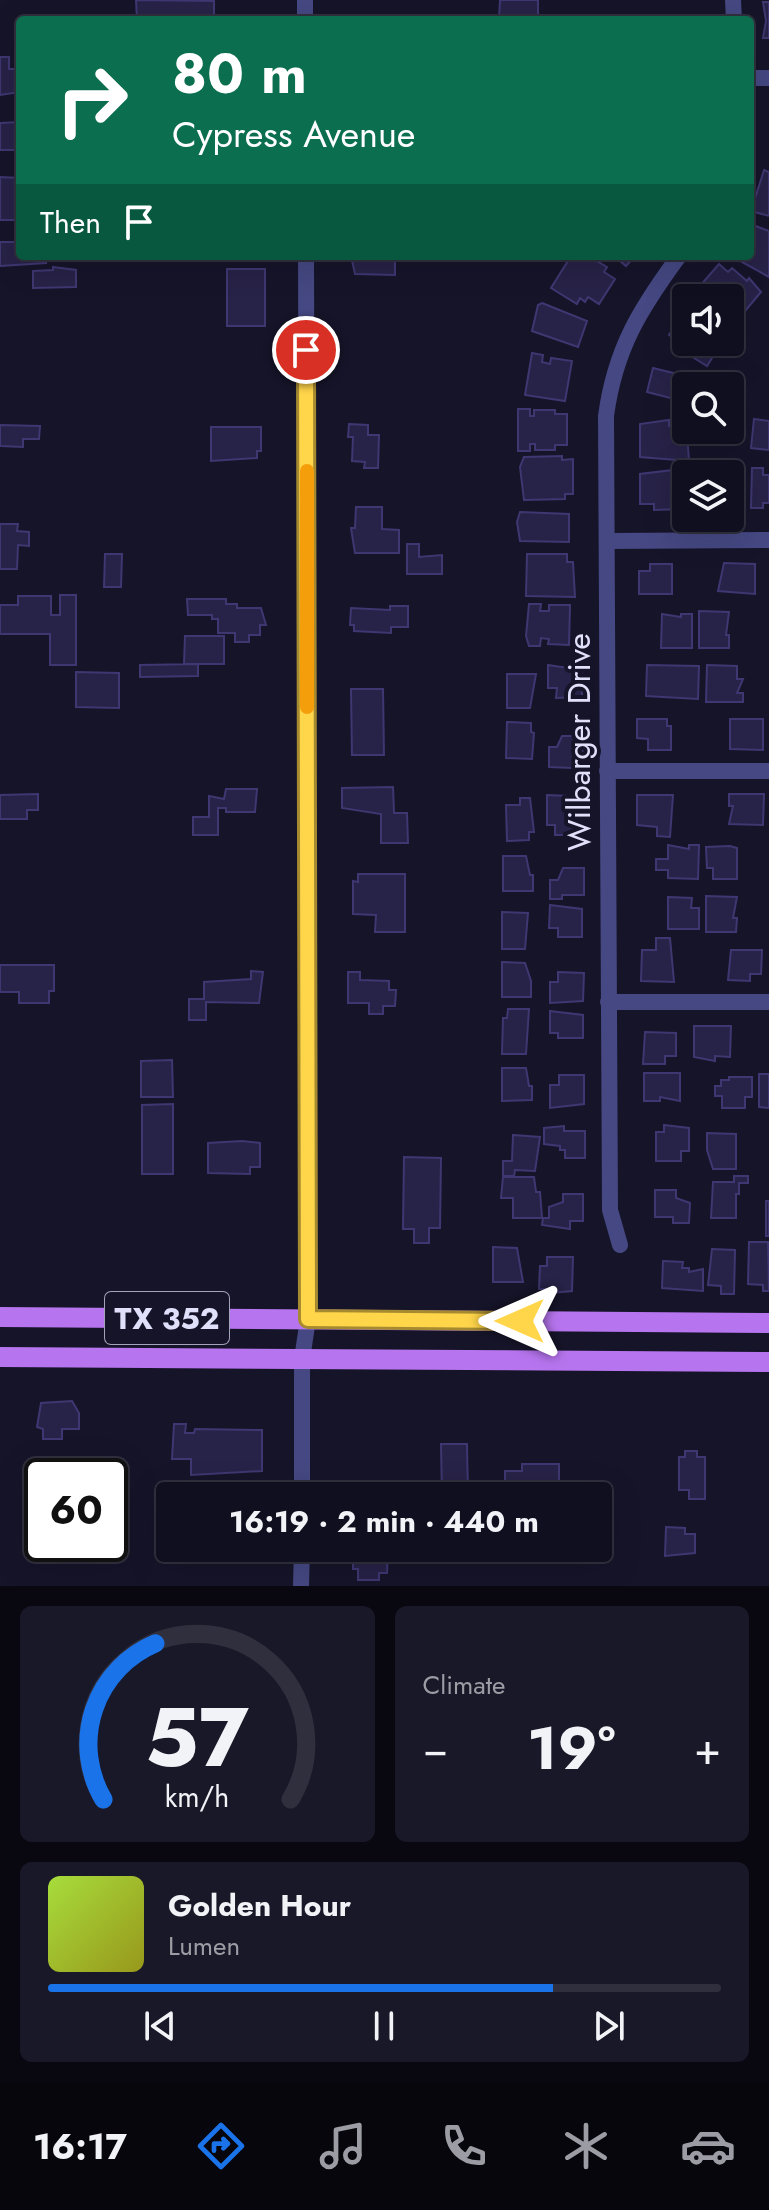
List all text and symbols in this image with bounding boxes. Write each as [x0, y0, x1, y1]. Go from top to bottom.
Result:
text: 80 m [172, 33, 307, 114]
icon: right [40, 48, 144, 152]
text: Cypress Avenue [172, 108, 415, 160]
icon: arrive [117, 200, 161, 244]
text: Then [40, 201, 101, 244]
map controls [672, 284, 744, 532]
button: sound [672, 284, 744, 356]
pin [272, 316, 340, 384]
icon: arrive [284, 328, 328, 372]
button: search [672, 372, 744, 444]
button: layers [672, 460, 744, 532]
street label: Wilbarger Drive [556, 633, 602, 851]
position arrow [478, 1279, 562, 1363]
road number: TX 352 [105, 1292, 229, 1344]
speed limit sign: 60 [24, 1458, 128, 1562]
text: 16:19 · 2 min · 440 m [229, 1500, 539, 1543]
text: Climate [423, 1666, 505, 1704]
text: 57 [145, 1677, 249, 1797]
text: 19° [527, 1705, 615, 1792]
text: − [423, 1717, 448, 1781]
text: + [694, 1717, 721, 1781]
text: km/h [165, 1776, 230, 1818]
text: Golden Hour [168, 1884, 351, 1927]
text: Lumen [168, 1927, 240, 1965]
icon: previous [138, 2004, 182, 2048]
icon: pause [362, 2004, 406, 2048]
icon: next [587, 2004, 631, 2048]
icon: directions [193, 2118, 249, 2174]
icon: music [315, 2118, 371, 2174]
icon: phone [436, 2118, 492, 2174]
icon: climate [558, 2118, 614, 2174]
icon: car [680, 2118, 736, 2174]
text: 16:17 [33, 2120, 127, 2172]

